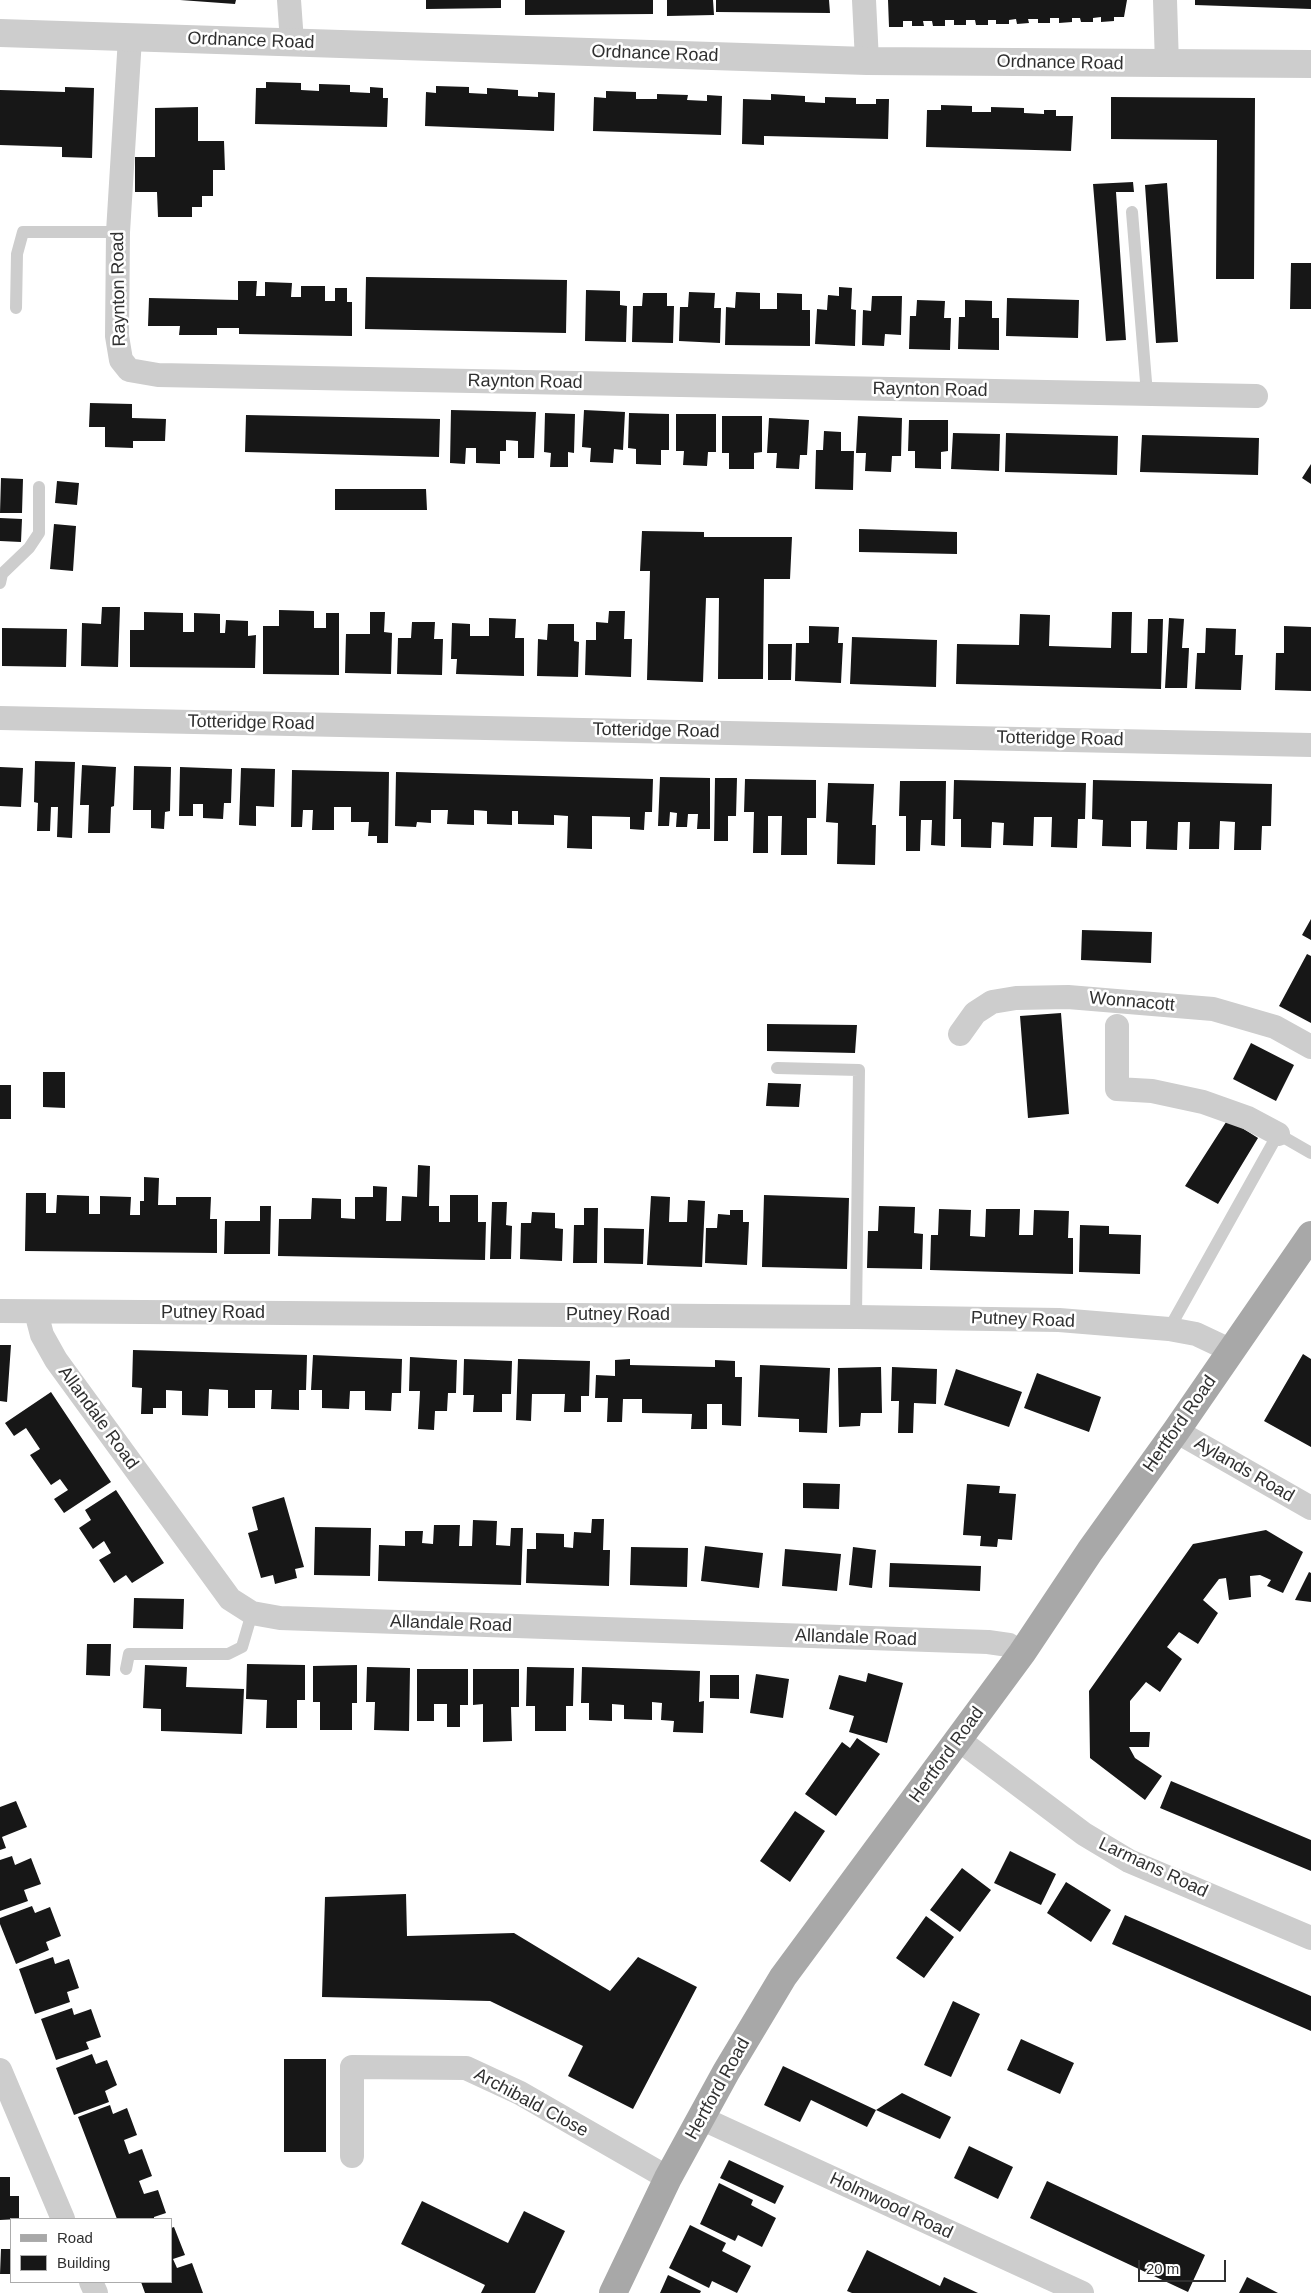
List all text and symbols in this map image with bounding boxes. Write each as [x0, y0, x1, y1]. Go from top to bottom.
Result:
street label: Ordnance Road [187, 28, 315, 54]
street label: Ordnance Road [591, 41, 719, 67]
street label: Ordnance Road [996, 51, 1124, 75]
street label: Raynton Road [107, 231, 131, 347]
street label: Raynton Road [467, 370, 583, 394]
street label: Raynton Road [872, 378, 988, 402]
street label: Totteridge Road [187, 711, 315, 735]
street label: Totteridge Road [592, 719, 720, 743]
street label: Totteridge Road [996, 727, 1124, 751]
street label: Wonnacott [1088, 988, 1176, 1016]
street label: Putney Road [161, 1302, 265, 1324]
street label: Putney Road [566, 1304, 670, 1326]
street label: Putney Road [971, 1307, 1075, 1333]
street label: Allandale Road [53, 1362, 143, 1474]
street label: Hertford Road [1139, 1372, 1221, 1476]
street label: Aylands Road [1190, 1433, 1298, 1507]
street label: Allandale Road [390, 1611, 512, 1637]
street label: Allandale Road [795, 1625, 917, 1651]
street label: Hertford Road [905, 1703, 989, 1807]
street label: Larmans Road [1095, 1833, 1211, 1903]
street label: Hertford Road [681, 2034, 755, 2144]
street label: Archibald Close [470, 2064, 592, 2142]
street label: Holmwood Road [826, 2168, 956, 2244]
legend [10, 2218, 172, 2283]
text: Road [57, 2229, 93, 2246]
scale bar [1141, 2250, 1228, 2282]
text: Building [57, 2254, 110, 2271]
text: 20 m [1146, 2260, 1179, 2277]

